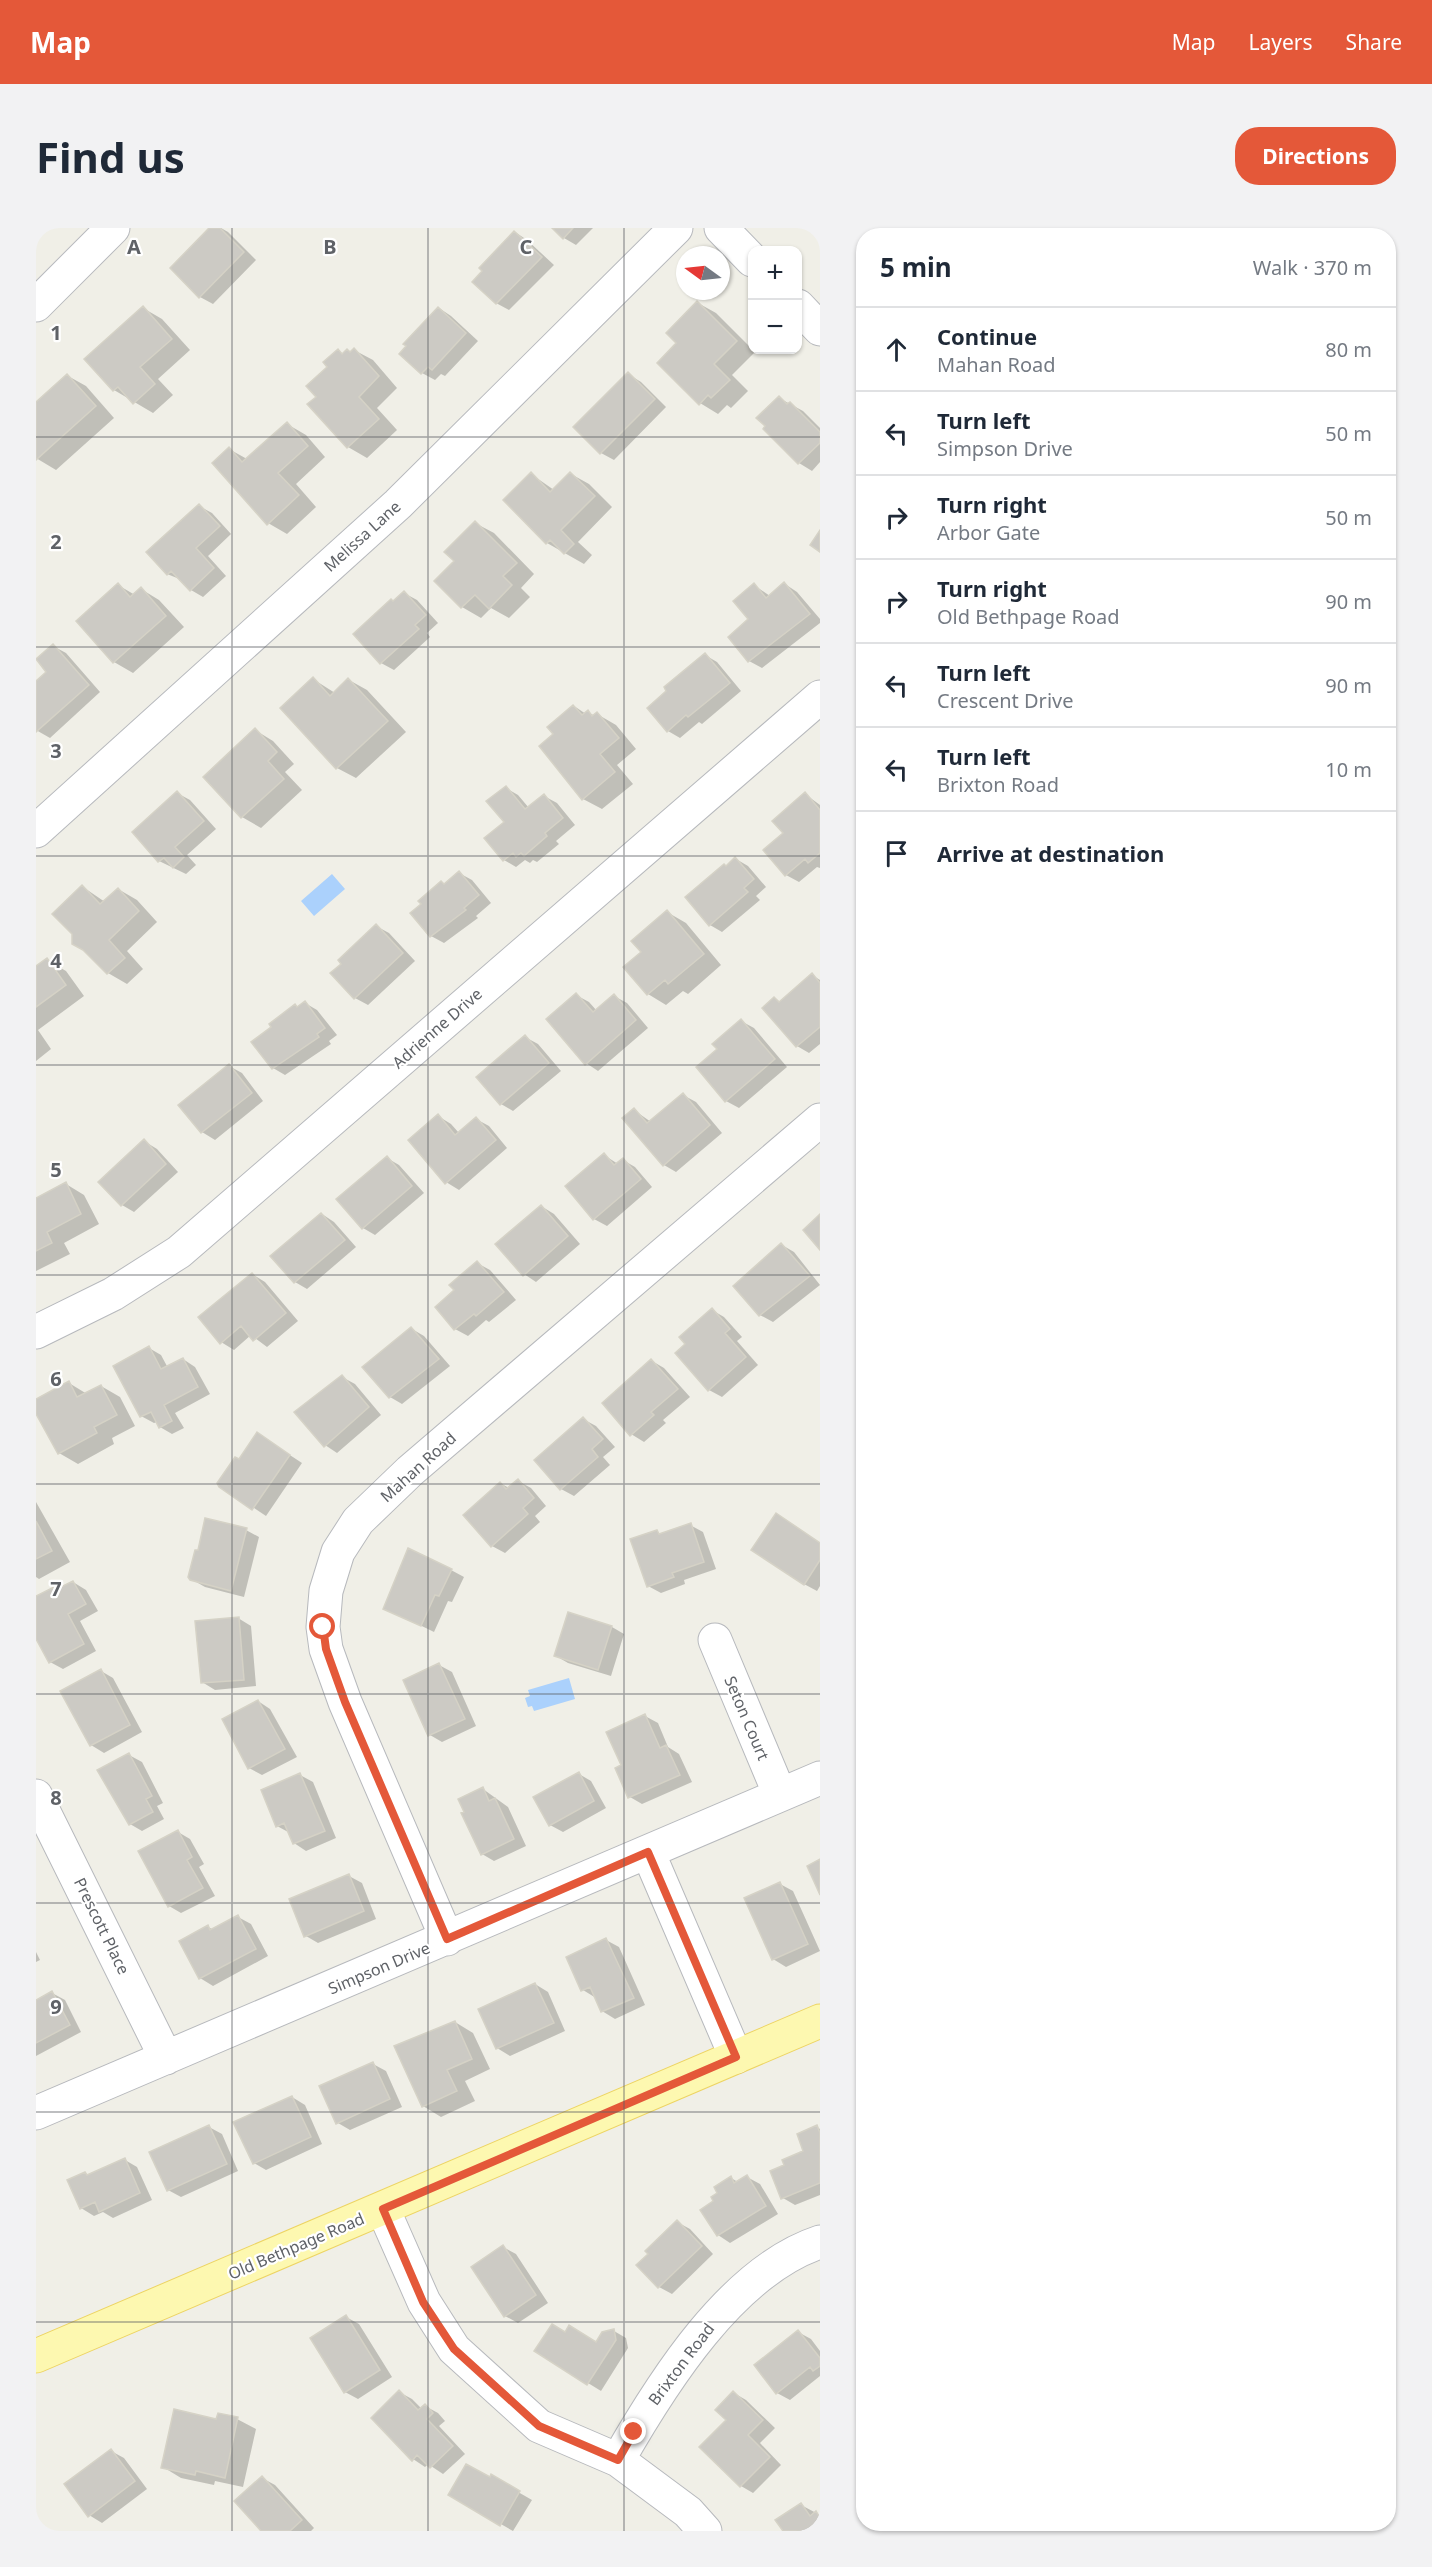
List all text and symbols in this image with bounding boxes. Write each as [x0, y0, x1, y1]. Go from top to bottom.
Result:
text: Map [30, 23, 91, 61]
text: Map [1172, 28, 1216, 56]
text: Layers [1249, 28, 1313, 56]
text: Share [1346, 28, 1402, 56]
button: Directions [1235, 127, 1396, 185]
text: Find us [36, 128, 185, 185]
text: A [127, 233, 141, 260]
text: B [323, 233, 337, 260]
text: C [520, 233, 533, 260]
north arrow [676, 246, 730, 300]
map controls [748, 246, 802, 354]
button: + [748, 246, 802, 300]
text: 5 min [880, 249, 952, 285]
text: Walk · 370 m [1253, 254, 1372, 281]
button: − [748, 300, 802, 354]
text: 1 [50, 319, 62, 346]
text: Continue [937, 321, 1037, 351]
icon: ahead [880, 333, 913, 366]
text: 80 m [1325, 336, 1372, 363]
text: Mahan Road [937, 351, 1056, 378]
text: Turn left [937, 405, 1031, 435]
icon: left [880, 417, 913, 450]
text: 50 m [1325, 420, 1372, 447]
text: Simpson Drive [937, 435, 1073, 462]
text: Turn right [937, 489, 1047, 519]
street label: Melissa Lane [319, 496, 405, 576]
icon: right [880, 501, 913, 534]
text: 50 m [1325, 504, 1372, 531]
text: Arbor Gate [937, 519, 1040, 546]
text: 2 [50, 528, 62, 555]
text: Turn right [937, 573, 1047, 603]
icon: right [880, 585, 913, 618]
text: 90 m [1325, 588, 1372, 615]
text: Old Bethpage Road [937, 603, 1120, 630]
text: Turn left [937, 657, 1031, 687]
icon: left [880, 669, 913, 702]
text: 90 m [1325, 672, 1372, 699]
text: Crescent Drive [937, 687, 1073, 714]
text: 3 [50, 737, 62, 764]
text: Turn left [937, 741, 1031, 771]
icon: left [880, 753, 913, 786]
text: 10 m [1325, 756, 1372, 783]
text: Brixton Road [937, 771, 1059, 798]
icon: arrive [880, 837, 913, 870]
text: Arrive at destination [937, 838, 1164, 868]
text: 4 [50, 947, 62, 974]
street label: Adrienne Drive [387, 983, 487, 1073]
text: 5 [50, 1156, 62, 1183]
text: 6 [50, 1365, 62, 1392]
street label: Mahan Road [375, 1427, 461, 1507]
text: 7 [50, 1575, 62, 1602]
route start [309, 1613, 335, 1639]
street label: Seton Court [719, 1673, 775, 1764]
text: 8 [50, 1784, 62, 1811]
street label: Prescott Place [69, 1874, 135, 1978]
street label: Simpson Drive [325, 1937, 433, 1999]
text: 9 [50, 1993, 62, 2020]
street label: Old Bethpage Road [224, 2207, 368, 2285]
street label: Brixton Road [643, 2318, 719, 2410]
route end [620, 2418, 646, 2444]

